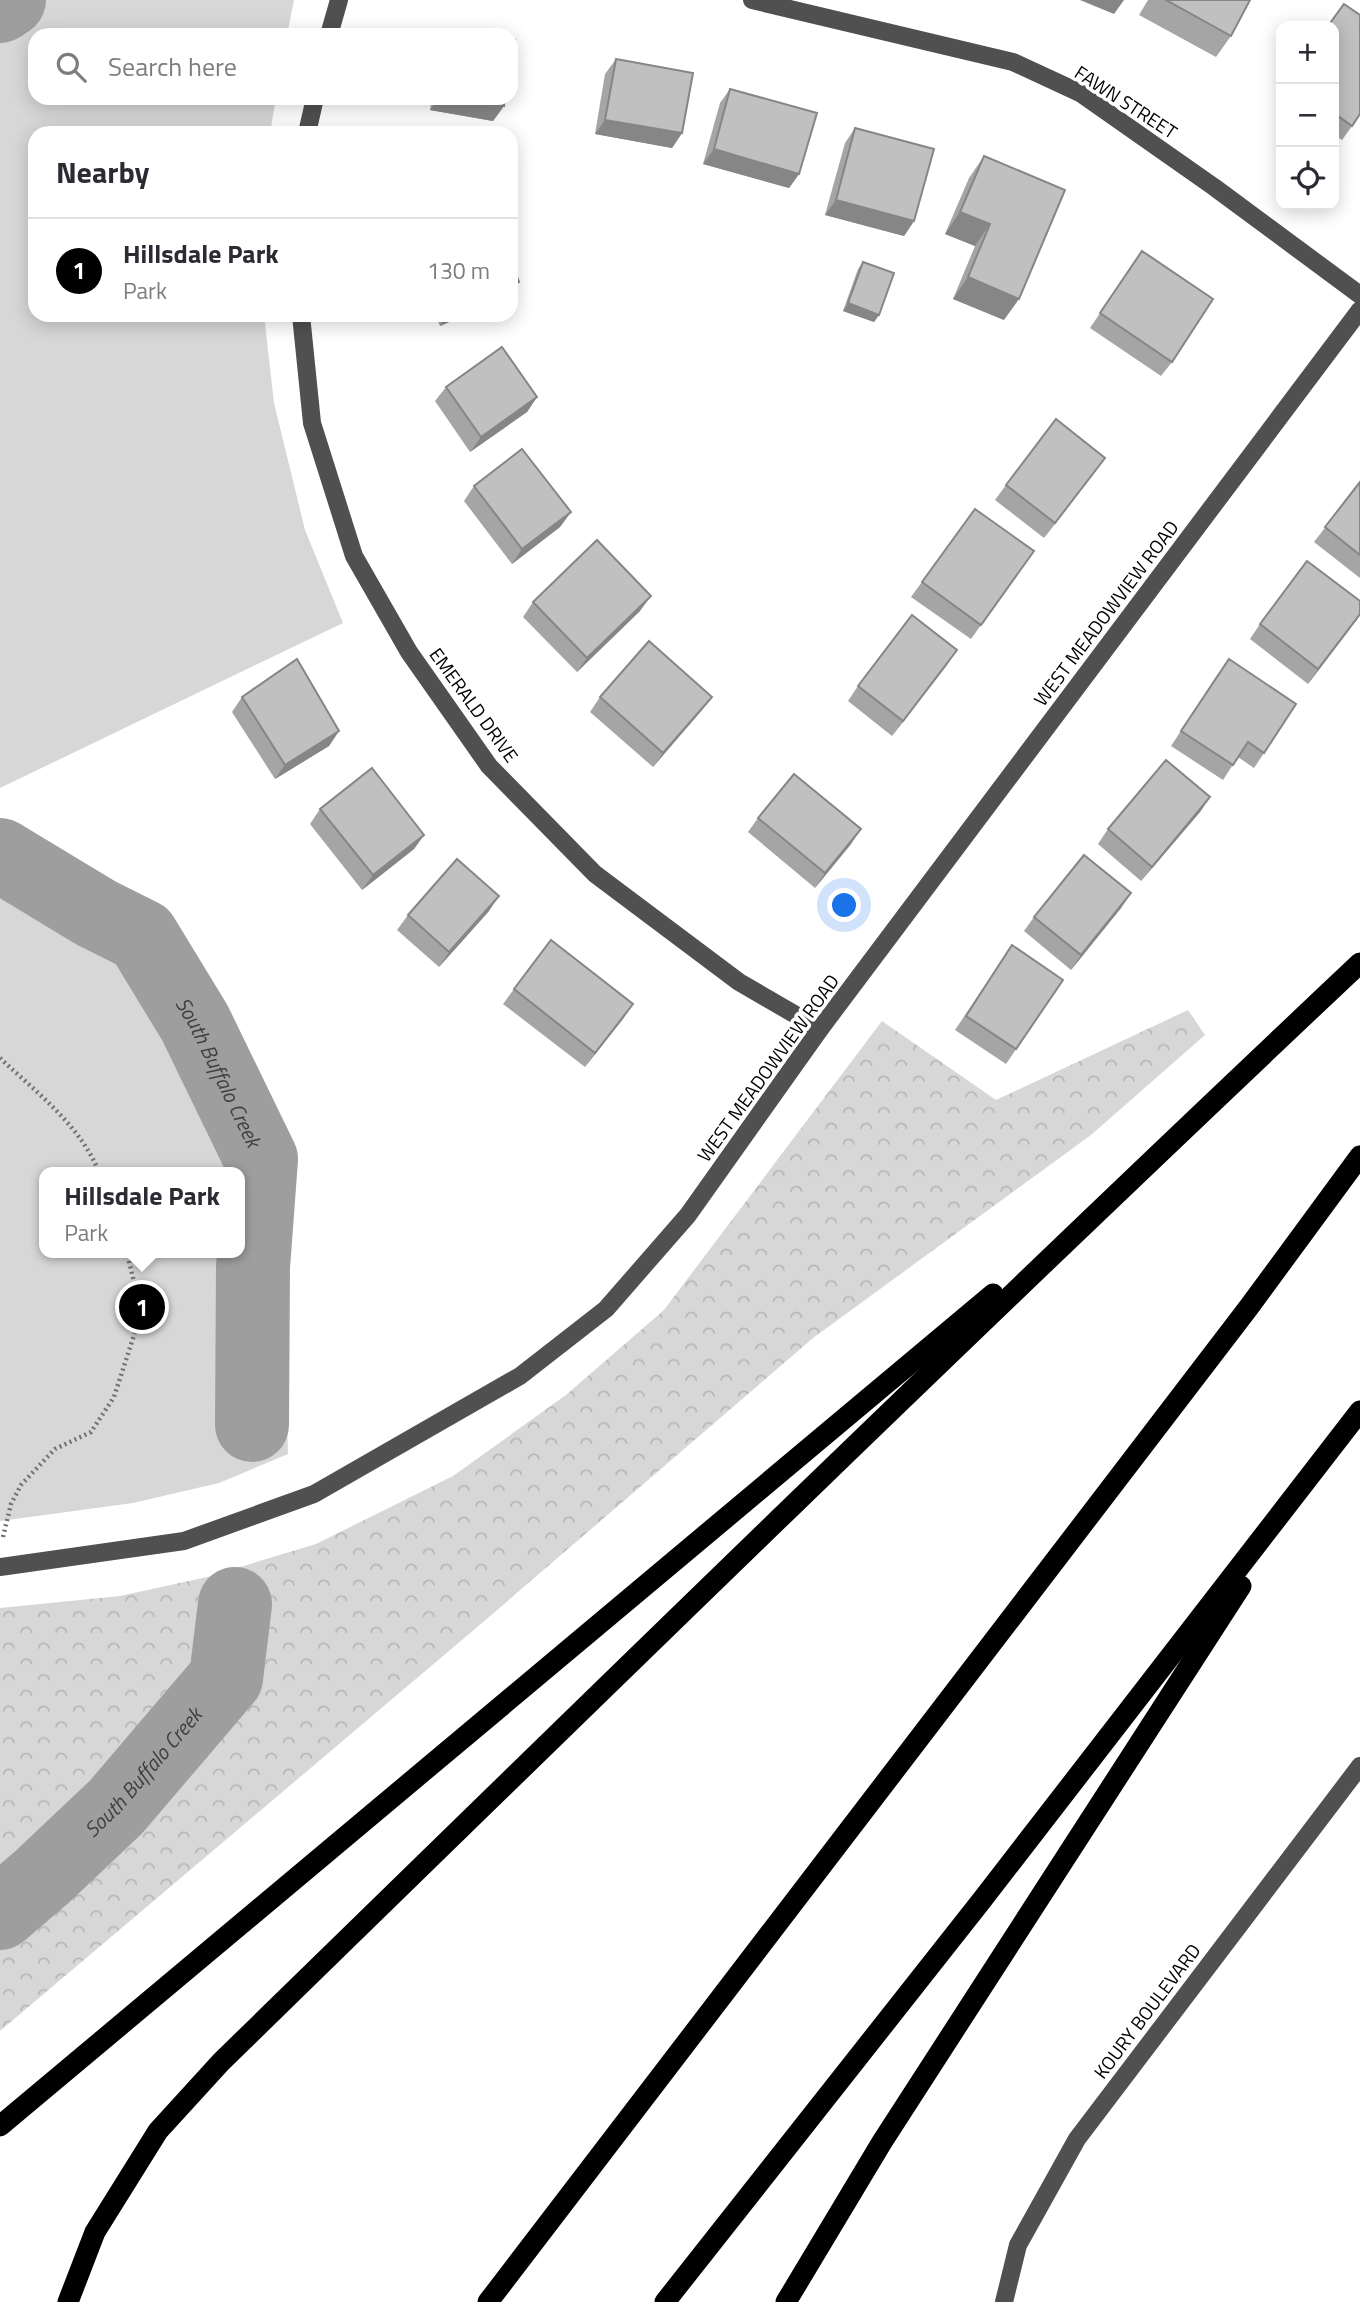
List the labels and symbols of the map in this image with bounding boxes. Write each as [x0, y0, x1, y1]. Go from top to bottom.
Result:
street label: FAWN STREET [1069, 58, 1183, 146]
street label: WEST MEADOWVIEW ROAD [1026, 514, 1185, 712]
street label: EMERALD DRIVE [423, 641, 526, 768]
your location [827, 888, 861, 922]
street label: WEST MEADOWVIEW ROAD [689, 968, 846, 1168]
water label: South Buffalo Creek [168, 991, 271, 1155]
pin: 1 [119, 1281, 165, 1333]
water label: South Buffalo Creek [76, 1698, 211, 1844]
street label: KOURY BOULEVARD [1086, 1937, 1207, 2084]

